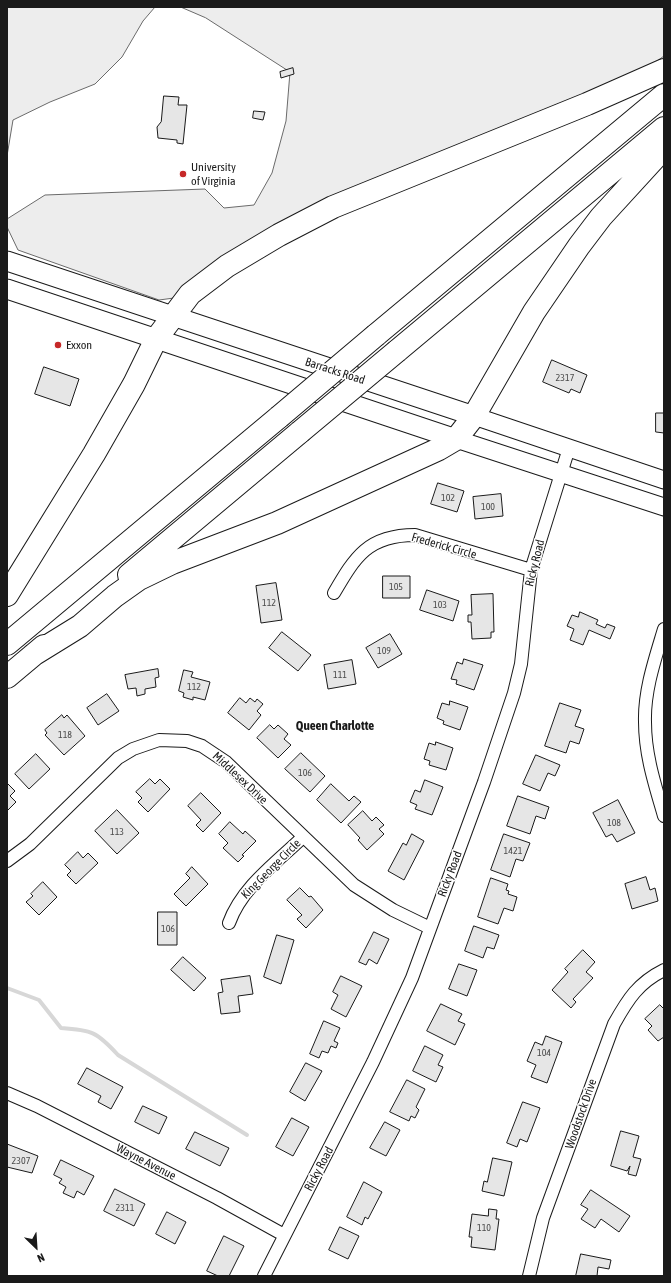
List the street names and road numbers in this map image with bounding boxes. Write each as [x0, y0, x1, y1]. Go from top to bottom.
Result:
street label: Barracks Road [303, 355, 367, 387]
street label: Frederick Circle [410, 530, 478, 562]
street label: Ricky Road [522, 538, 548, 588]
street label: Middlesex Drive [209, 749, 271, 807]
street label: King George Circle [238, 836, 304, 902]
street label: Ricky Road [435, 849, 465, 899]
street label: Woodstock Drive [562, 1077, 600, 1151]
street label: Wayne Avenue [114, 1141, 178, 1183]
street label: Ricky Road [301, 1144, 337, 1194]

